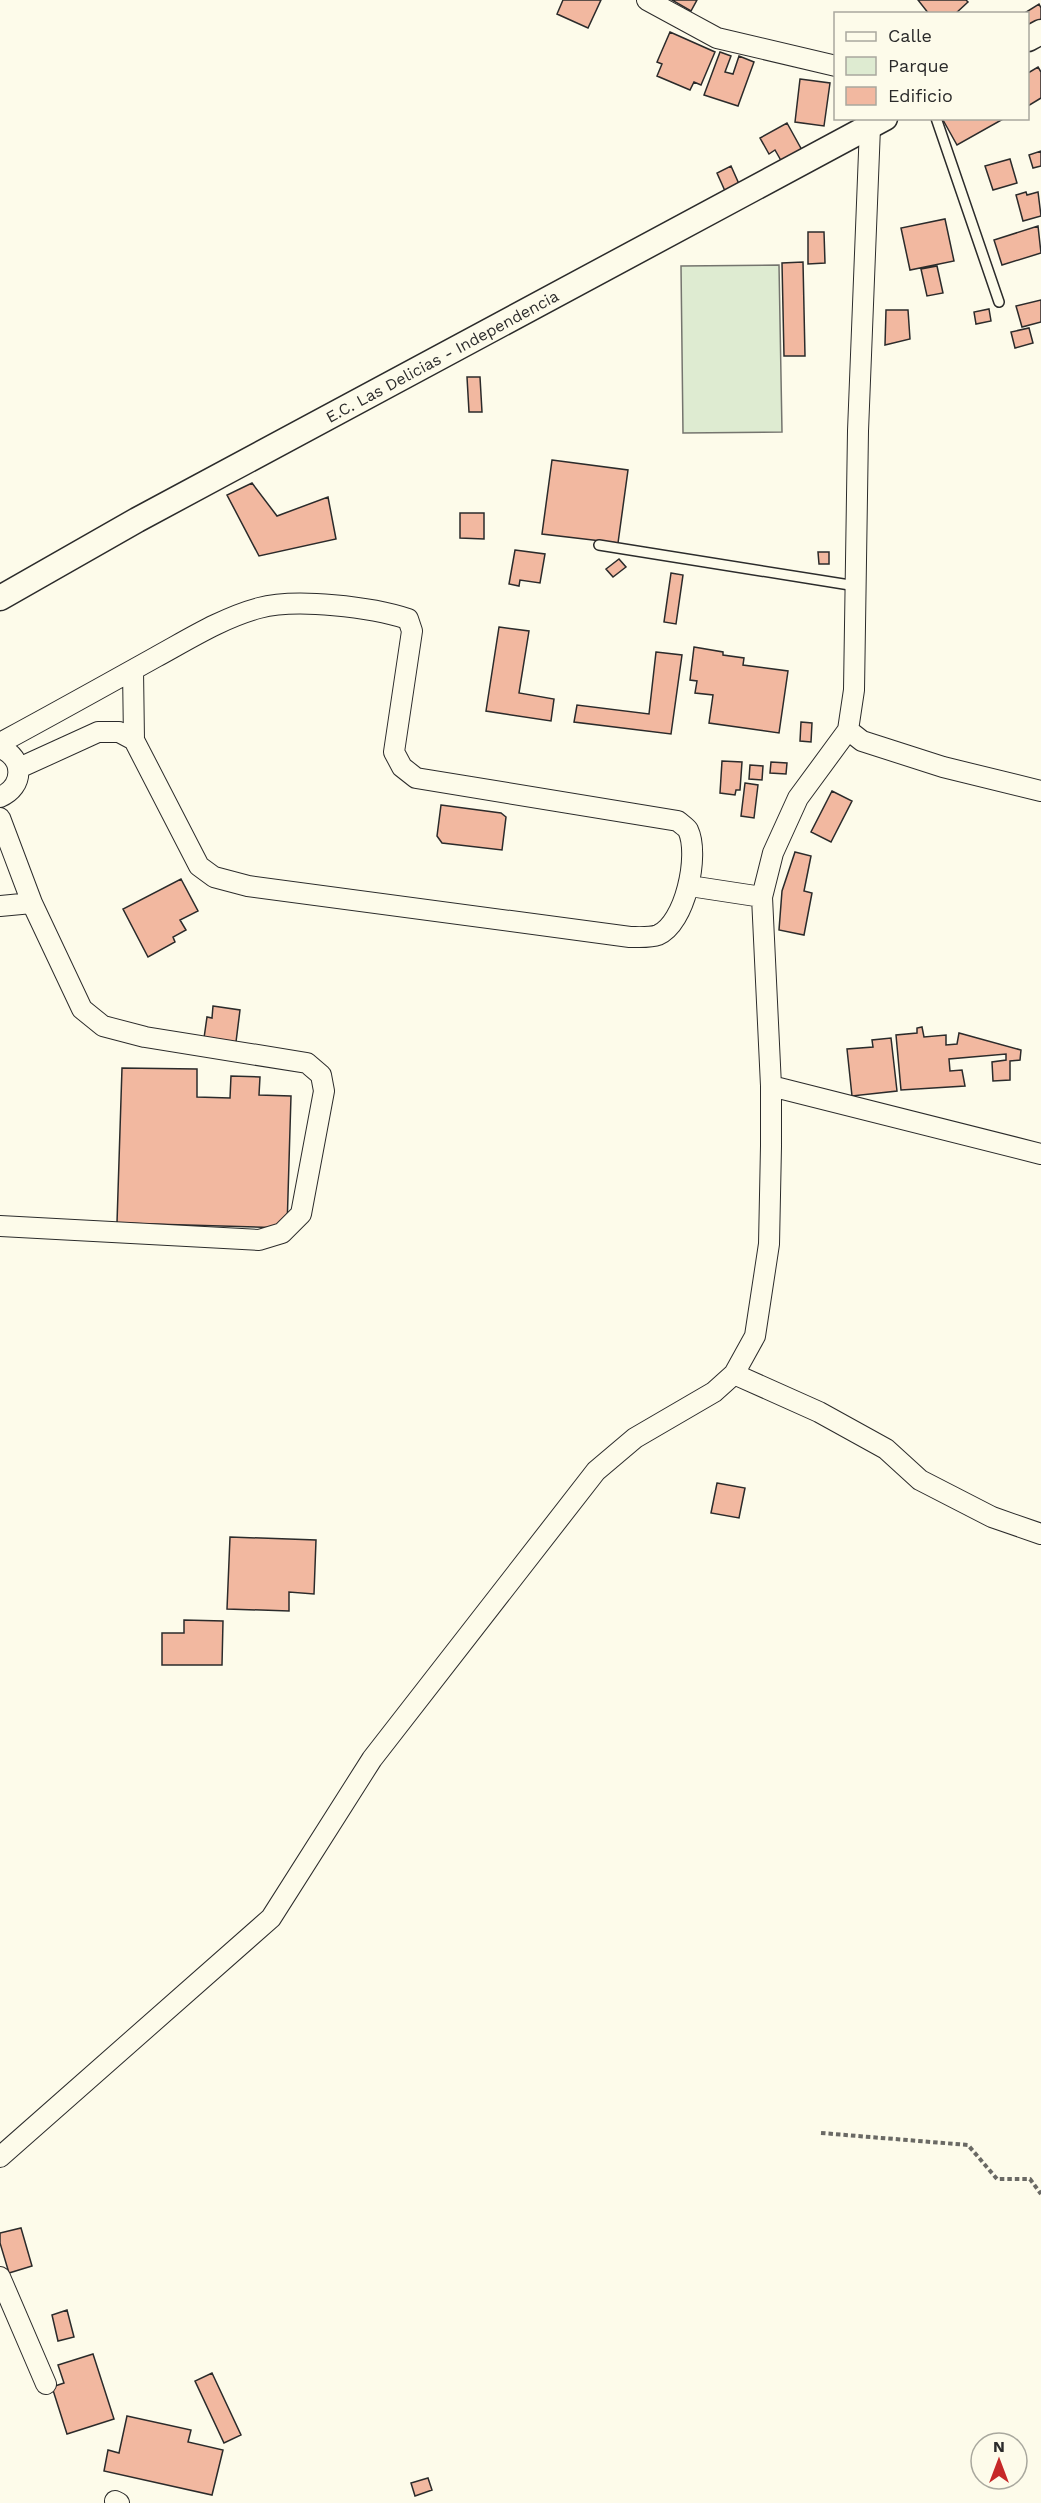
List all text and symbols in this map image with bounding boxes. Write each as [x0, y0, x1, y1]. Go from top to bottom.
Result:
legend [834, 12, 1029, 120]
text: Calle [888, 25, 932, 46]
text: Parque [888, 55, 949, 76]
text: Edificio [888, 85, 953, 106]
street label: E.C. Las Delicias - Independencia [322, 286, 562, 426]
north arrow [969, 2431, 1029, 2491]
text: N [993, 2437, 1005, 2456]

